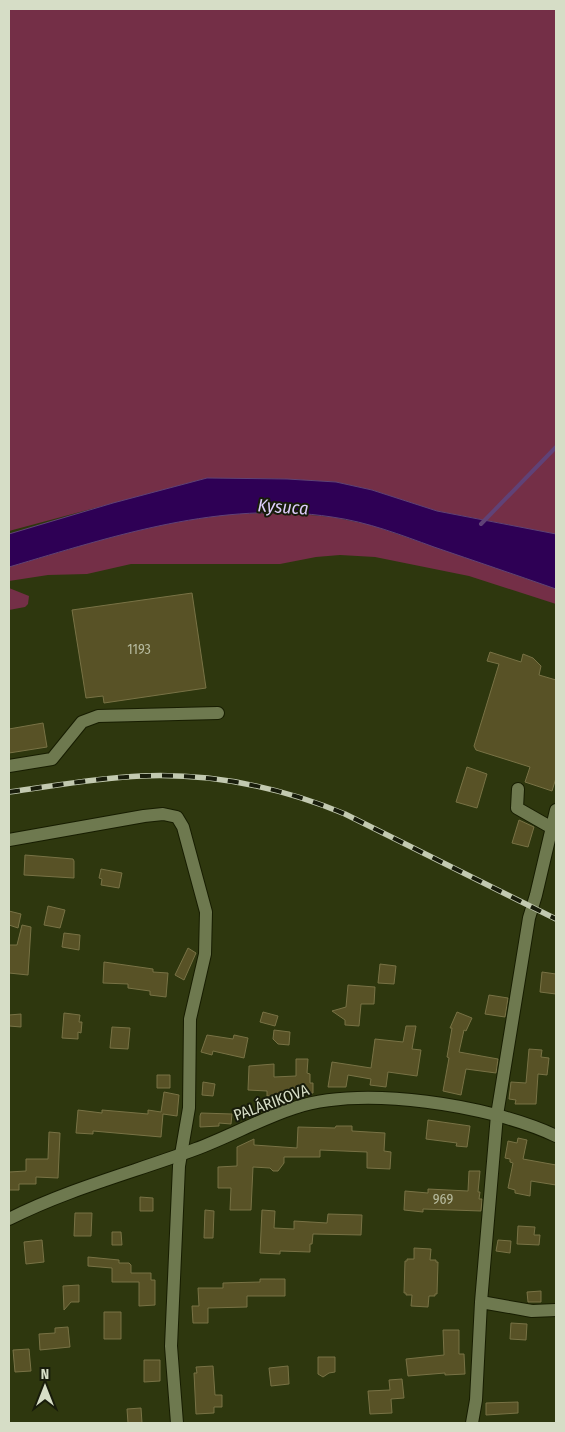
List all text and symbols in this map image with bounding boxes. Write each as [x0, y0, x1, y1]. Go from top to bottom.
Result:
water label: Kysuca [257, 494, 309, 520]
house number: 1193 [127, 641, 151, 658]
street label: PALÁRIKOVA [231, 1080, 312, 1125]
house number: 969 [433, 1191, 453, 1208]
north arrow [20, 1362, 70, 1412]
text: N [41, 1366, 49, 1383]

